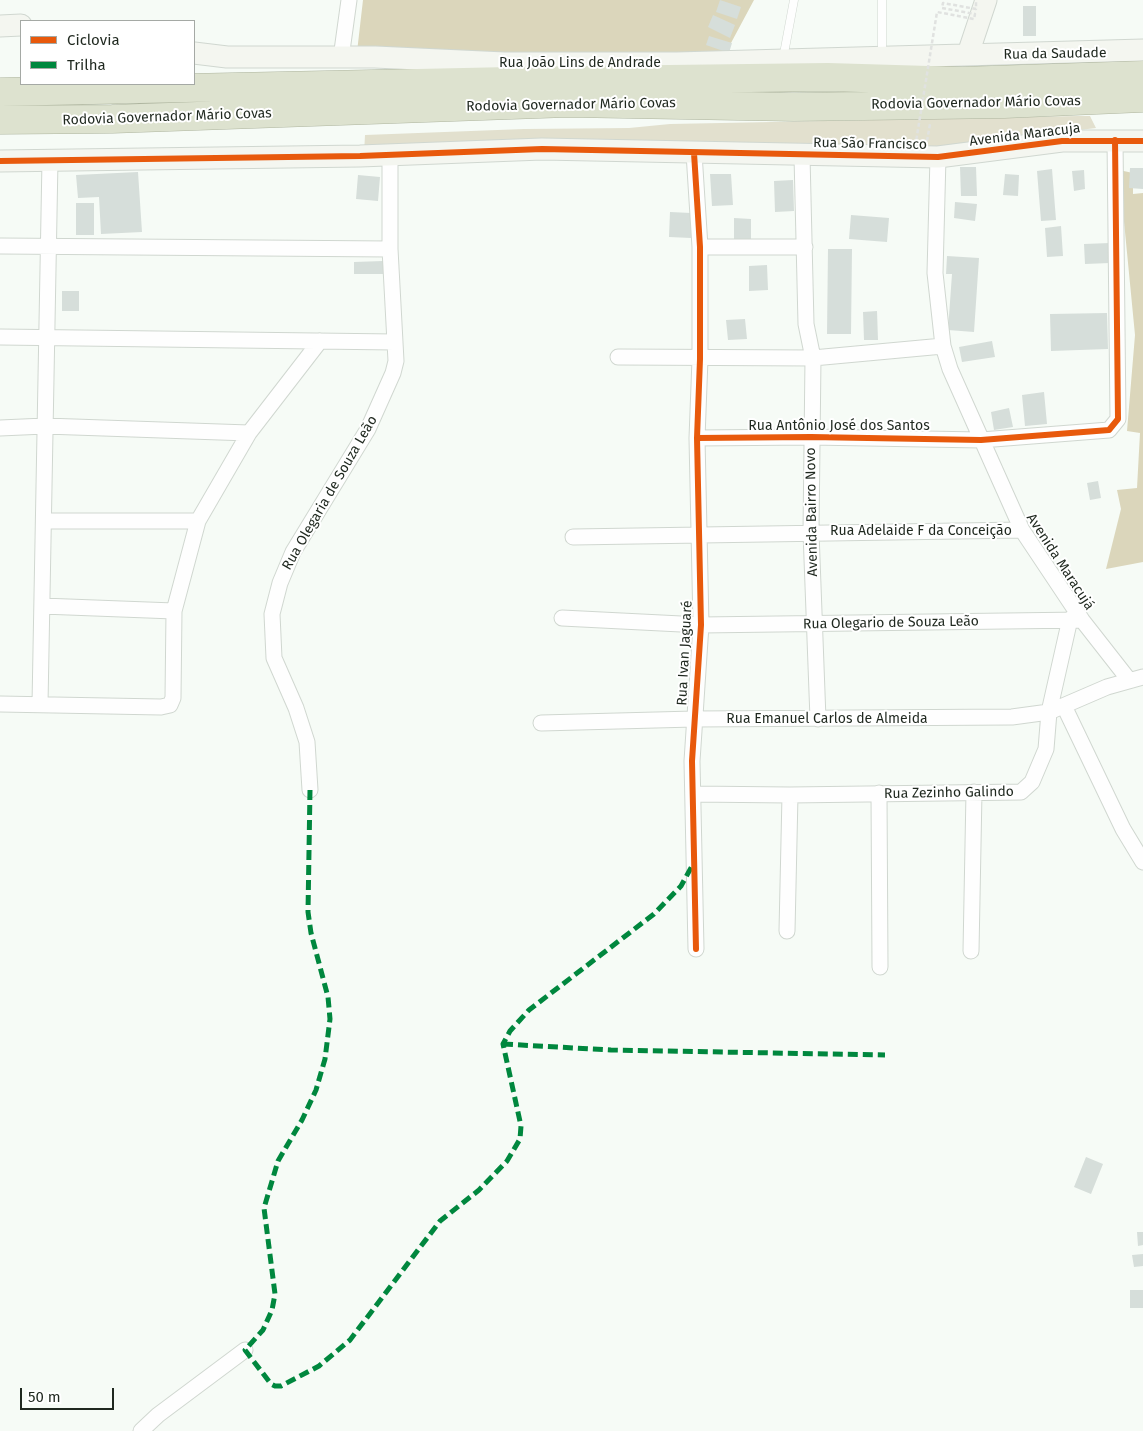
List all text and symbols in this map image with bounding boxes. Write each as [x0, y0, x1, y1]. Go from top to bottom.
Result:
legend [20, 20, 195, 85]
text: Ciclovia [67, 31, 120, 49]
street label: Rua da Saudade [1003, 45, 1107, 63]
street label: Rua João Lins de Andrade [499, 55, 661, 71]
text: Trilha [67, 56, 106, 74]
street label: Rodovia Governador Mário Covas [871, 93, 1081, 113]
street label: Rodovia Governador Mário Covas [466, 95, 676, 115]
street label: Rodovia Governador Mário Covas [62, 105, 272, 129]
street label: Avenida Maracuja [969, 120, 1081, 150]
street label: Rua São Francisco [813, 135, 927, 153]
street label: Rua Olegaria de Souza Leão [279, 413, 381, 573]
street label: Rua Antônio José dos Santos [748, 418, 930, 434]
street label: Avenida Bairro Novo [802, 447, 822, 577]
street label: Avenida Maracujá [1023, 511, 1097, 613]
street label: Rua Adelaide F da Conceição [830, 523, 1012, 539]
street label: Rua Ivan Jaguaré [674, 600, 696, 706]
street label: Rua Olegario de Souza Leão [803, 613, 979, 633]
street label: Rua Emanuel Carlos de Almeida [726, 711, 928, 727]
street label: Rua Zezinho Galindo [884, 783, 1014, 803]
scale bar [22, 1378, 116, 1410]
text: 50 m [28, 1388, 61, 1406]

